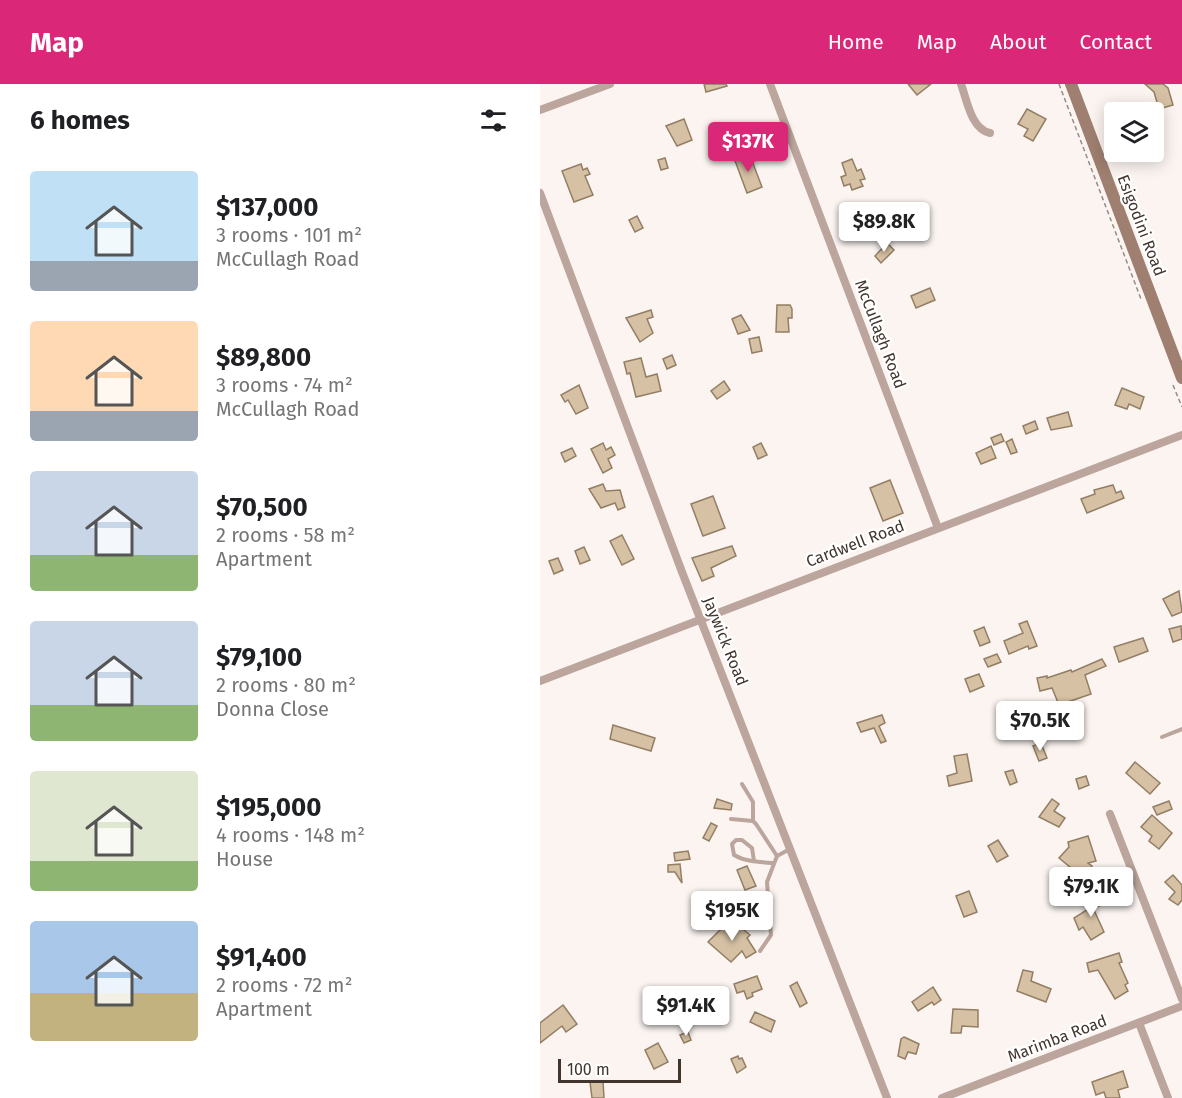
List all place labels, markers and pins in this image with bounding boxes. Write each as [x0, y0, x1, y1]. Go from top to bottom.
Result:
pin: $137K [706, 122, 790, 173]
pin: $89.8K [835, 202, 933, 253]
pin: $70.5K [991, 701, 1089, 752]
pin: $79.1K [1042, 867, 1140, 918]
pin: $195K [690, 891, 774, 942]
pin: $91.4K [637, 986, 735, 1037]

